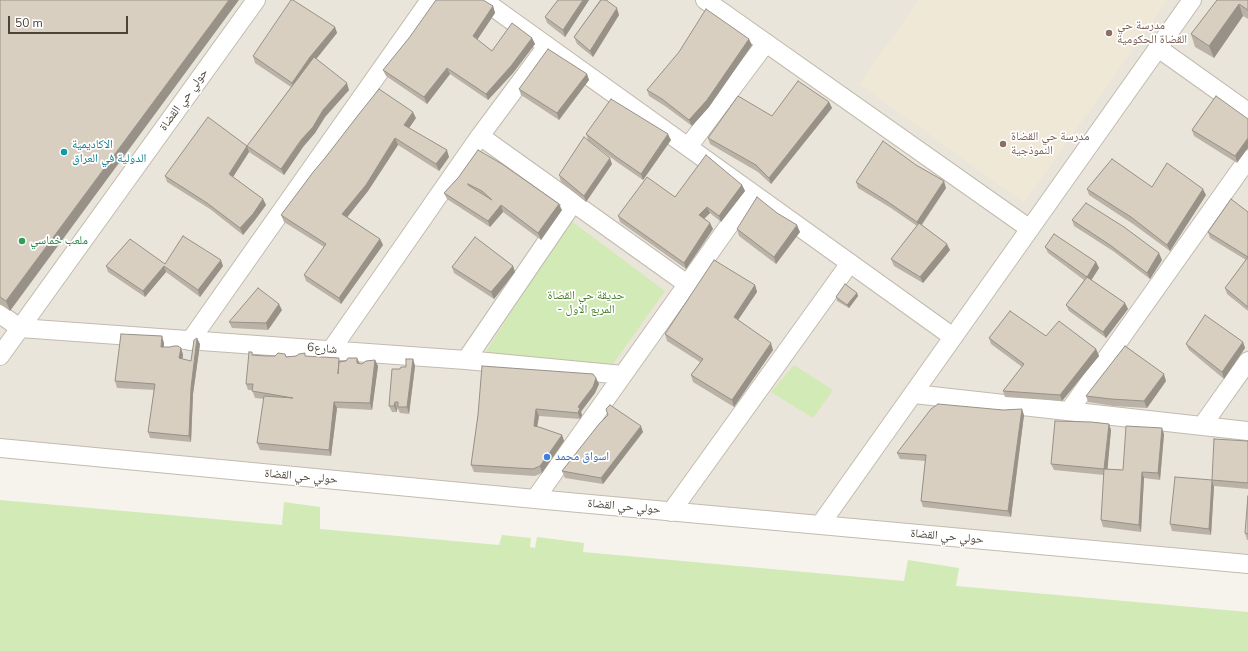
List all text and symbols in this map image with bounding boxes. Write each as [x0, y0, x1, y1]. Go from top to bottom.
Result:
scale bar [10, 8, 130, 34]
text: 50 m [15, 15, 43, 31]
place label: مدرسة حي القضاة الحكومية [1117, 19, 1187, 47]
marker: مدرسة حي القضاة الحكومية [1104, 28, 1114, 38]
street label: حولي حي القضاة [157, 66, 211, 134]
place label: مدرسة حي القضاة النموذجية [1011, 130, 1089, 158]
place label: الاكاديمية الدولية في العراق [72, 138, 146, 166]
marker: مدرسة حي القضاة النموذجية [998, 139, 1008, 149]
marker: الاكاديمية الدولية في العراق [59, 147, 69, 157]
place label: ملعب خماسي [30, 234, 88, 248]
marker: ملعب خماسي [17, 236, 27, 246]
park label: حديقة حي القضاة - المربع الاول [548, 289, 624, 317]
street label: شارع6 [307, 341, 337, 357]
place label: اسواق محمد [555, 450, 609, 464]
marker: اسواق محمد [542, 452, 552, 462]
street label: حولي حي القضاة [264, 467, 338, 487]
street label: حولي حي القضاة [587, 497, 661, 517]
street label: حولي حي القضاة [910, 527, 984, 547]

